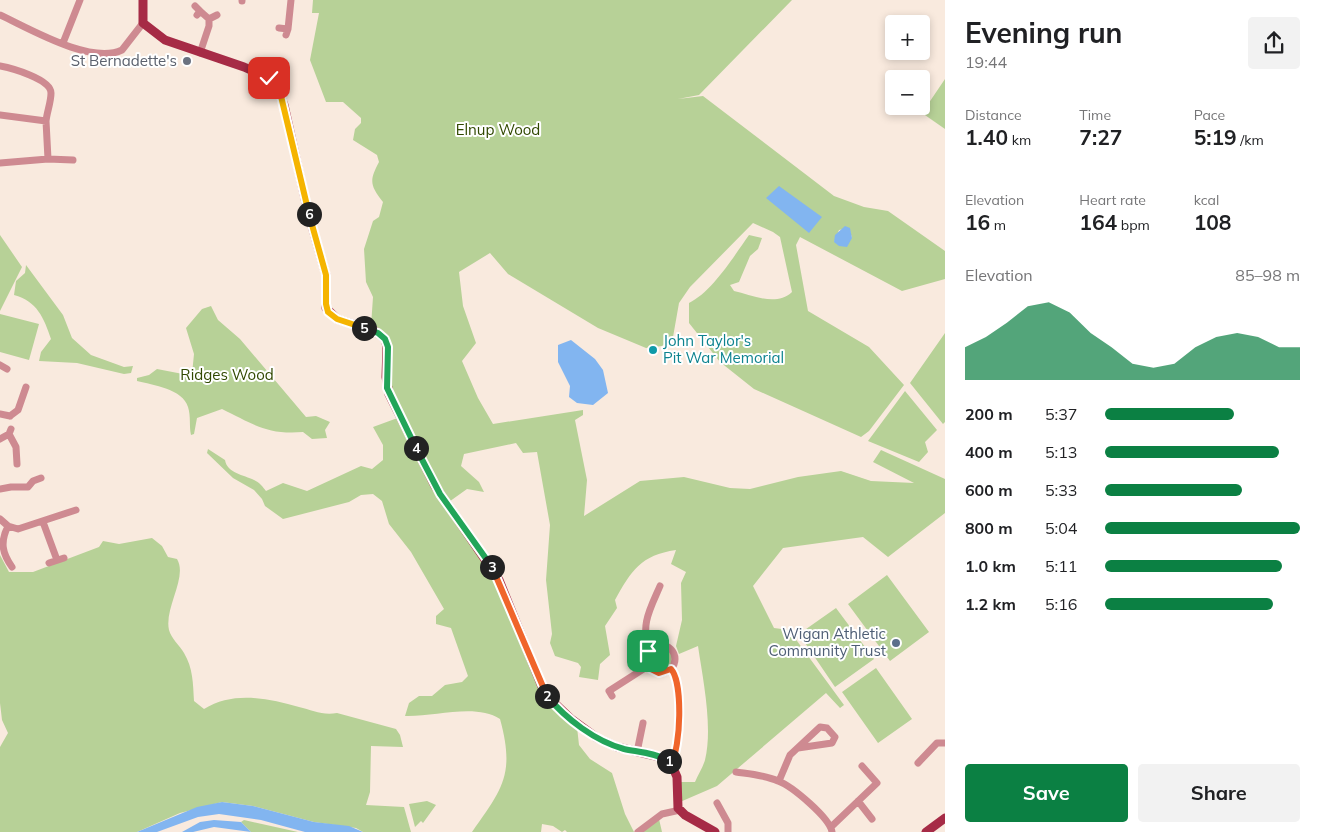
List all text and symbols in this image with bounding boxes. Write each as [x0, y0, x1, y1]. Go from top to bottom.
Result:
map controls [885, 15, 930, 115]
button: + [885, 15, 930, 60]
text: Evening run [965, 15, 1122, 50]
button: share [1248, 17, 1300, 69]
place label: St Bernadette's [71, 51, 177, 70]
text: 19:44 [965, 52, 1007, 72]
marker: St Bernadette's [181, 55, 193, 67]
pin [248, 57, 290, 99]
icon: check [255, 64, 283, 92]
button: − [885, 70, 930, 115]
text: Distance [965, 106, 1022, 124]
text: Time [1079, 106, 1111, 124]
text: Pace [1194, 106, 1225, 124]
park label: Elnup Wood [456, 120, 540, 139]
text: 1.40 [965, 124, 1008, 150]
text: 7:27 [1079, 124, 1122, 150]
text: 5:19 [1194, 124, 1237, 150]
text: km [1008, 131, 1031, 149]
text: /km [1237, 131, 1264, 149]
text: Elevation [965, 191, 1024, 209]
text: Heart rate [1079, 191, 1146, 209]
text: kcal [1194, 191, 1219, 209]
pin: 6 [296, 202, 322, 226]
text: 6 [305, 205, 314, 223]
text: 16 [965, 209, 990, 235]
text: 164 [1079, 209, 1117, 235]
text: 108 [1194, 209, 1231, 235]
text: m [990, 216, 1006, 234]
text: bpm [1117, 216, 1150, 234]
text: Elevation [965, 265, 1033, 285]
text: 85–98 m [1235, 265, 1300, 285]
pin: 5 [352, 316, 376, 340]
text: 5 [360, 319, 369, 337]
place label: John Taylor's Pit War Memorial [663, 331, 784, 367]
marker: John Taylor's Pit War Memorial [647, 344, 659, 356]
park label: Ridges Wood [180, 365, 274, 384]
text: 200 m [965, 404, 1013, 424]
text: 5:37 [1045, 404, 1077, 424]
pin: 4 [404, 436, 428, 460]
text: 4 [412, 439, 421, 457]
text: 400 m [965, 442, 1013, 462]
text: 5:13 [1045, 442, 1077, 462]
text: 600 m [965, 480, 1013, 500]
text: 5:33 [1045, 480, 1077, 500]
text: 800 m [965, 518, 1013, 538]
text: 5:04 [1045, 518, 1077, 538]
pin: 3 [480, 554, 504, 580]
text: 1.0 km [965, 556, 1016, 576]
text: 5:11 [1045, 556, 1077, 576]
text: 3 [488, 558, 497, 576]
text: 1.2 km [965, 594, 1016, 614]
text: 5:16 [1045, 594, 1077, 614]
place label: Wigan Athletic Community Trust [768, 624, 886, 660]
pin [627, 630, 669, 672]
icon: arrive [634, 637, 662, 665]
marker: Wigan Athletic Community Trust [890, 637, 902, 649]
pin: 2 [534, 684, 560, 708]
text: 2 [543, 687, 552, 705]
pin: 1 [656, 748, 682, 774]
text: 1 [665, 752, 674, 770]
button: Save [965, 764, 1128, 822]
button: Share [1138, 764, 1300, 822]

